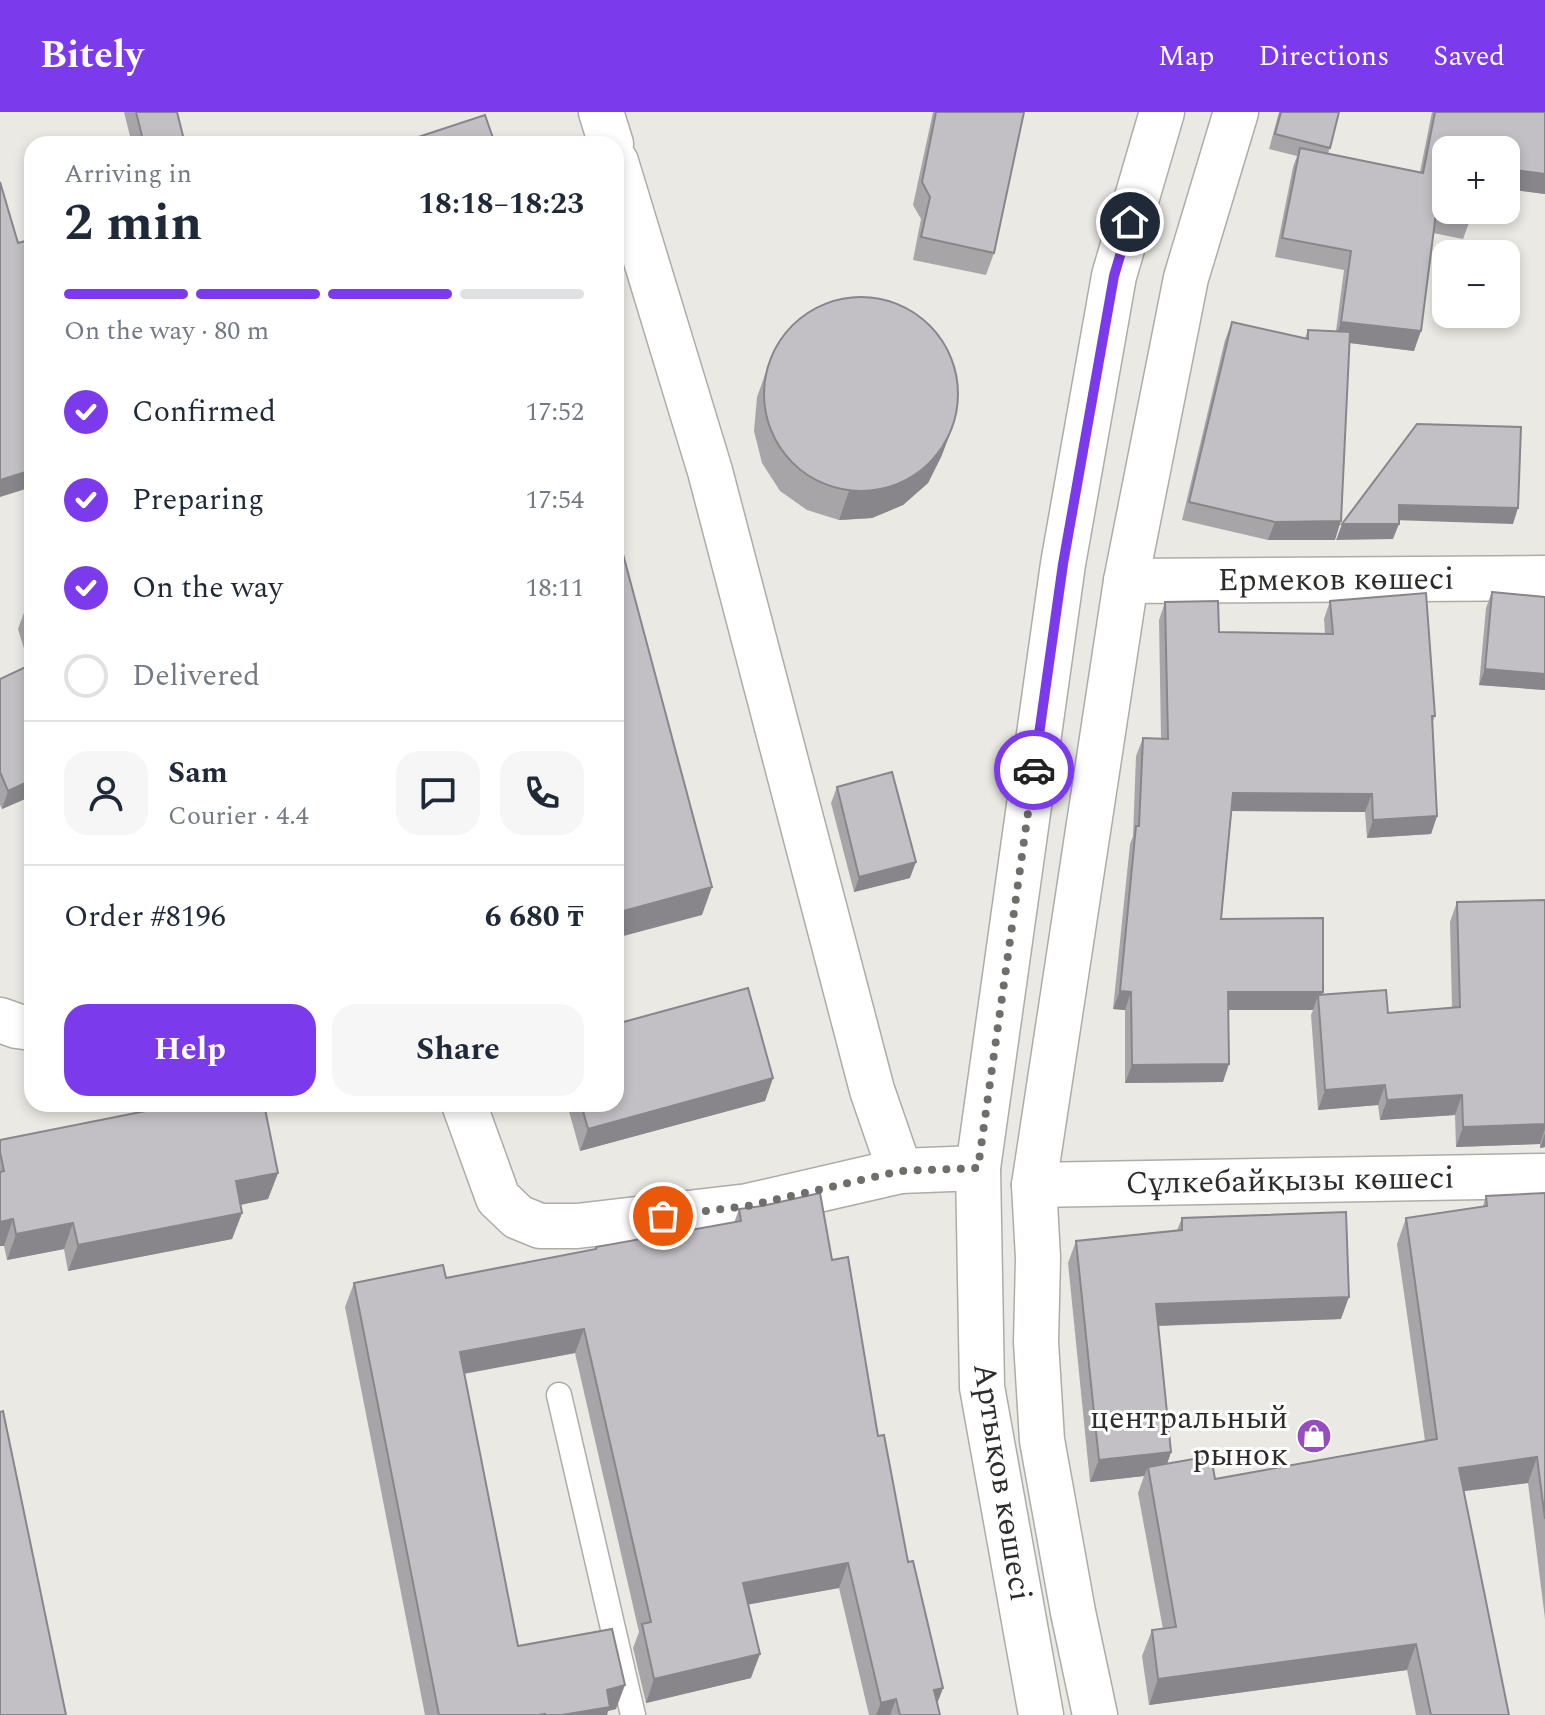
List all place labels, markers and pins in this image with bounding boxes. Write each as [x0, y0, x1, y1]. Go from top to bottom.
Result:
pin [1096, 188, 1164, 256]
pin [629, 1182, 697, 1250]
place label: центральный рынок [1090, 1394, 1288, 1480]
shop icon: центральный рынок [1295, 1417, 1333, 1455]

